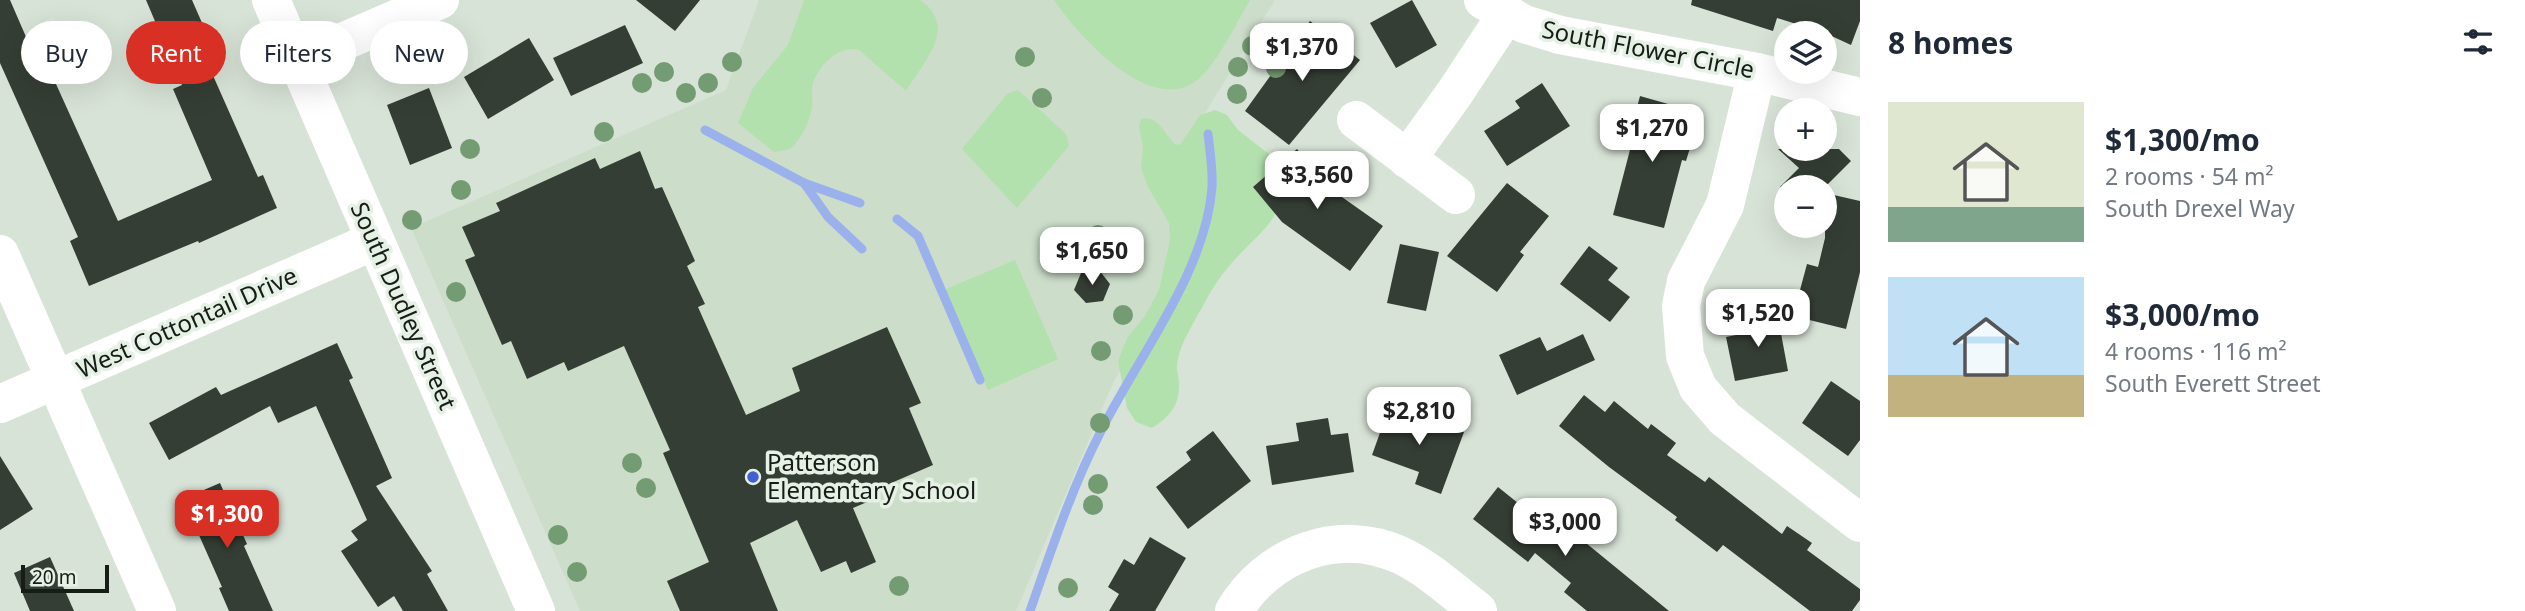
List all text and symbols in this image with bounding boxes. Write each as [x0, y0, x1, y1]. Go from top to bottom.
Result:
street label: South Flower Circle [1539, 12, 1757, 85]
chip: Buy [21, 21, 112, 84]
chip: Rent [126, 21, 226, 84]
chip: Filters [240, 21, 356, 84]
chip: New [370, 21, 468, 84]
map controls [1774, 21, 1837, 238]
button: layers [1774, 21, 1837, 84]
text: 8 homes [1888, 22, 2013, 63]
icon: filters [2459, 23, 2497, 61]
pin: $1,370 [1245, 24, 1359, 83]
text: $1,370 [1266, 30, 1338, 62]
button: + [1774, 98, 1837, 161]
pin: $1,270 [1595, 104, 1709, 164]
text: $1,270 [1616, 111, 1688, 143]
text: $1,300/mo [2105, 119, 2260, 160]
icon: home [1944, 130, 2028, 214]
pin: $3,560 [1260, 152, 1374, 211]
text: $3,560 [1281, 158, 1353, 190]
text: 2 rooms · 54 m² [2105, 160, 2274, 192]
button: − [1774, 175, 1837, 238]
text: South Drexel Way [2105, 192, 2295, 224]
street label: South Dudley Street [344, 196, 465, 415]
pin: $1,650 [1035, 228, 1149, 287]
text: $1,650 [1056, 234, 1128, 266]
street label: West Cottontail Drive [71, 258, 302, 385]
pin: $1,520 [1701, 290, 1815, 349]
text: $3,000/mo [2105, 294, 2260, 335]
text: $1,520 [1722, 296, 1794, 328]
icon: home [1944, 305, 2028, 389]
text: 4 rooms · 116 m² [2105, 335, 2287, 367]
text: South Everett Street [2105, 367, 2321, 399]
pin: $2,810 [1362, 388, 1476, 447]
text: $2,810 [1383, 394, 1455, 426]
place label: Patterson Elementary School [767, 445, 976, 506]
marker: Patterson Elementary School [745, 469, 761, 485]
pin: $1,300 [170, 490, 284, 550]
text: $1,300 [191, 497, 263, 529]
pin: $3,000 [1508, 498, 1622, 558]
text: $3,000 [1529, 505, 1601, 537]
scale bar [21, 562, 108, 594]
text: 20 m [32, 564, 76, 590]

